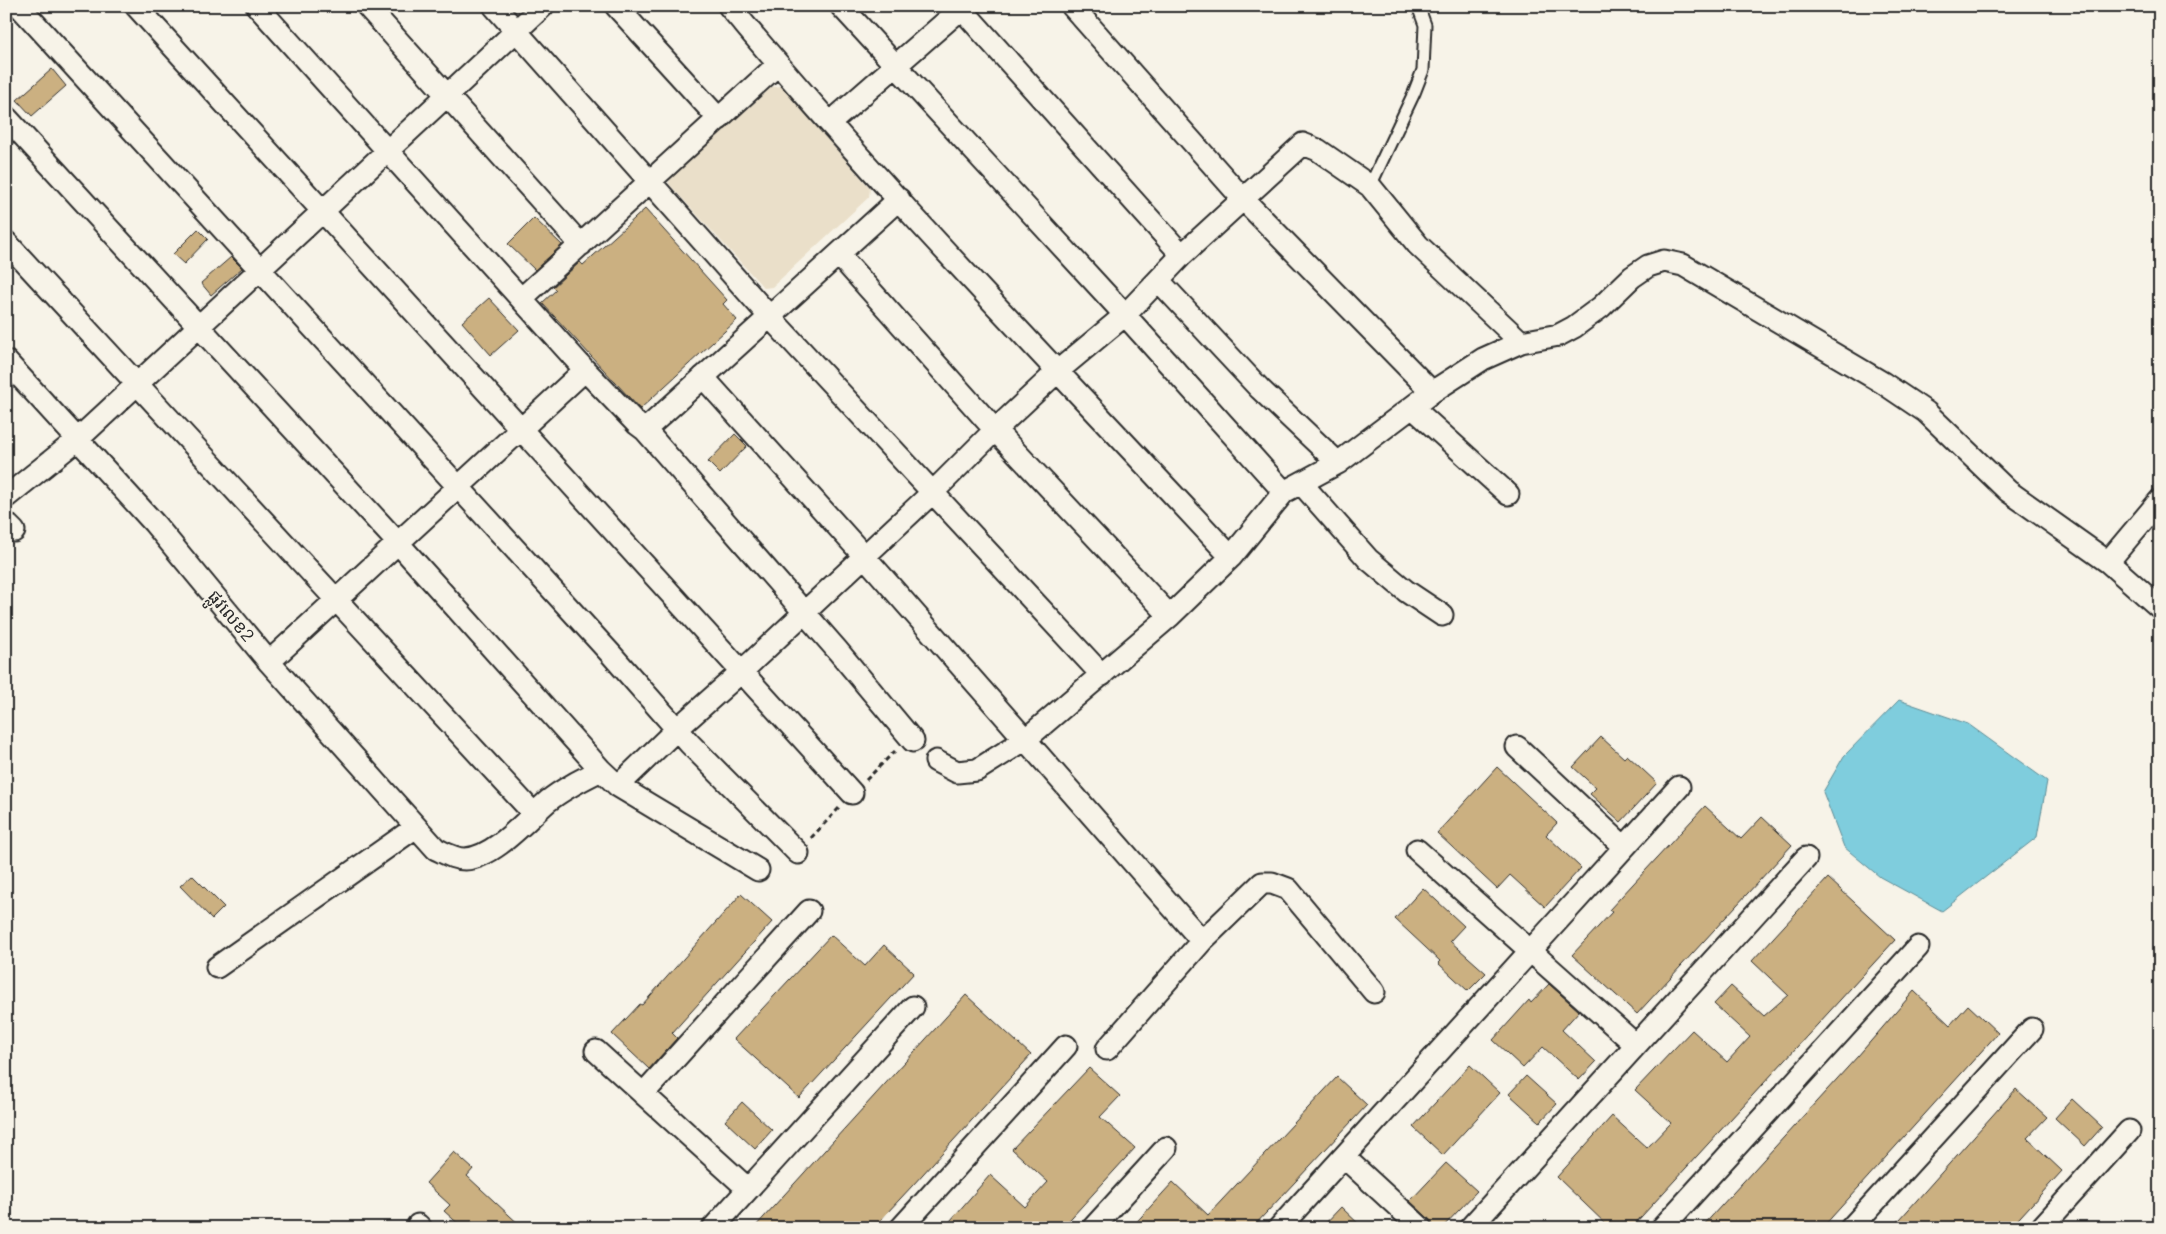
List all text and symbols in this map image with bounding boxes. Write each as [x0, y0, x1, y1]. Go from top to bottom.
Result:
street label: ផ្លូវលេខ2 [199, 584, 260, 650]

